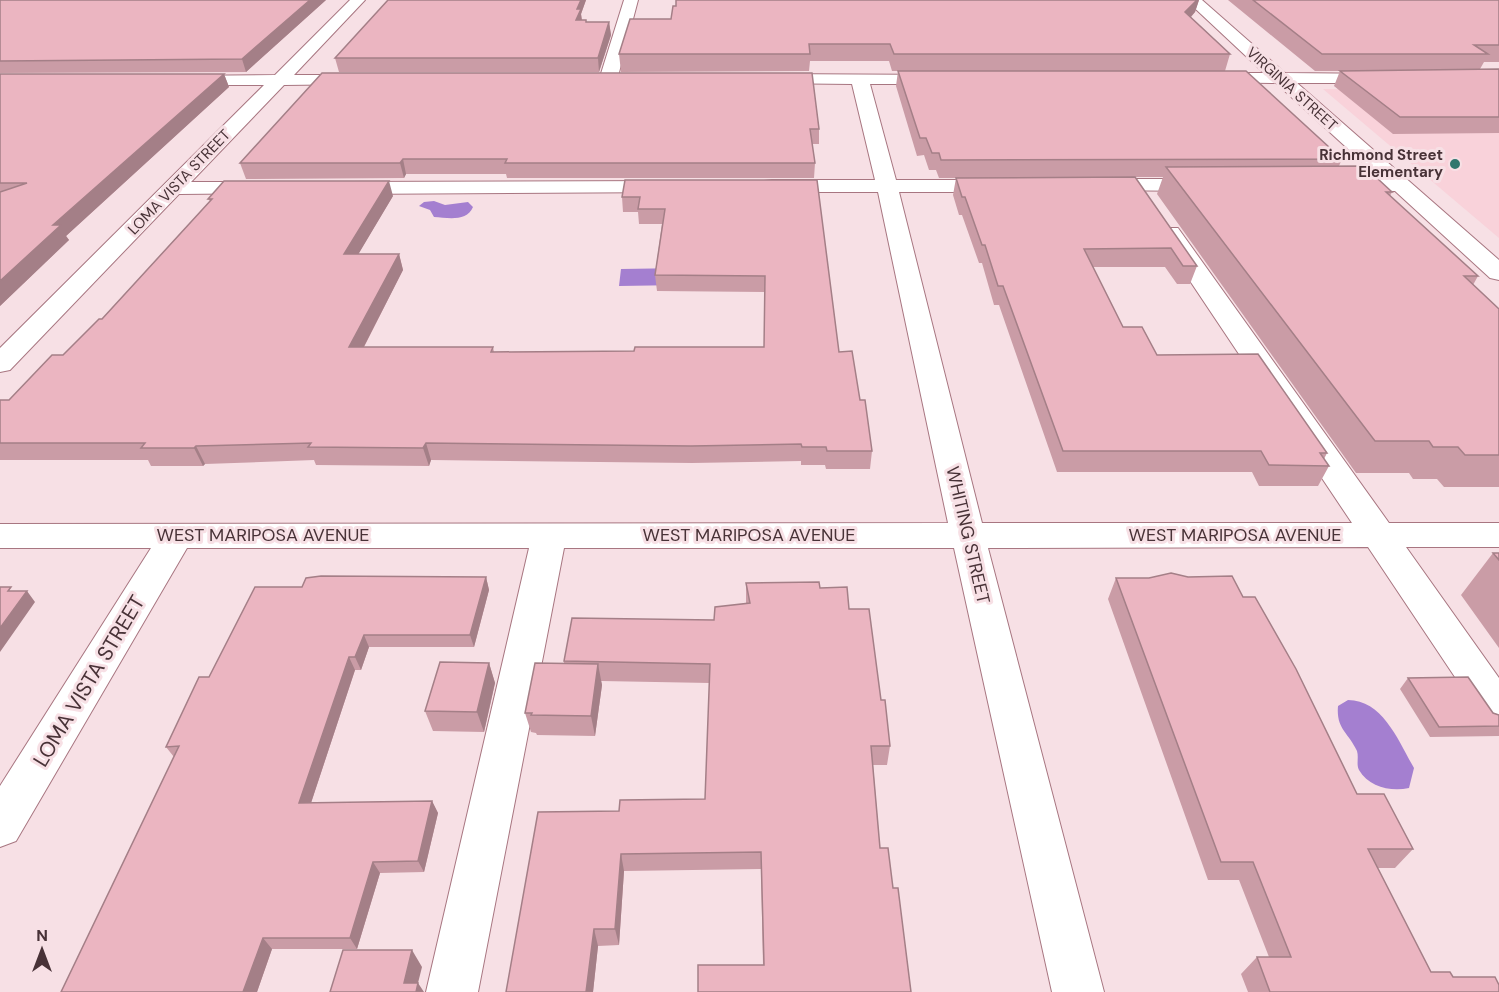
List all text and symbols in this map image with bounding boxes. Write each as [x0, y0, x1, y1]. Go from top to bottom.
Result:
street label: VIRGINIA STREET [1242, 43, 1342, 135]
street label: LOMA VISTA STREET [123, 125, 235, 239]
place label: Richmond Street Elementary [1319, 145, 1443, 182]
marker: Richmond Street Elementary [1448, 157, 1462, 171]
street label: WHITING STREET [941, 464, 995, 606]
street label: WEST MARIPOSA AVENUE [157, 523, 369, 547]
street label: WEST MARIPOSA AVENUE [643, 523, 855, 547]
street label: WEST MARIPOSA AVENUE [1129, 523, 1341, 547]
street label: LOMA VISTA STREET [27, 590, 151, 772]
north arrow [12, 920, 72, 980]
text: N [36, 925, 48, 946]

